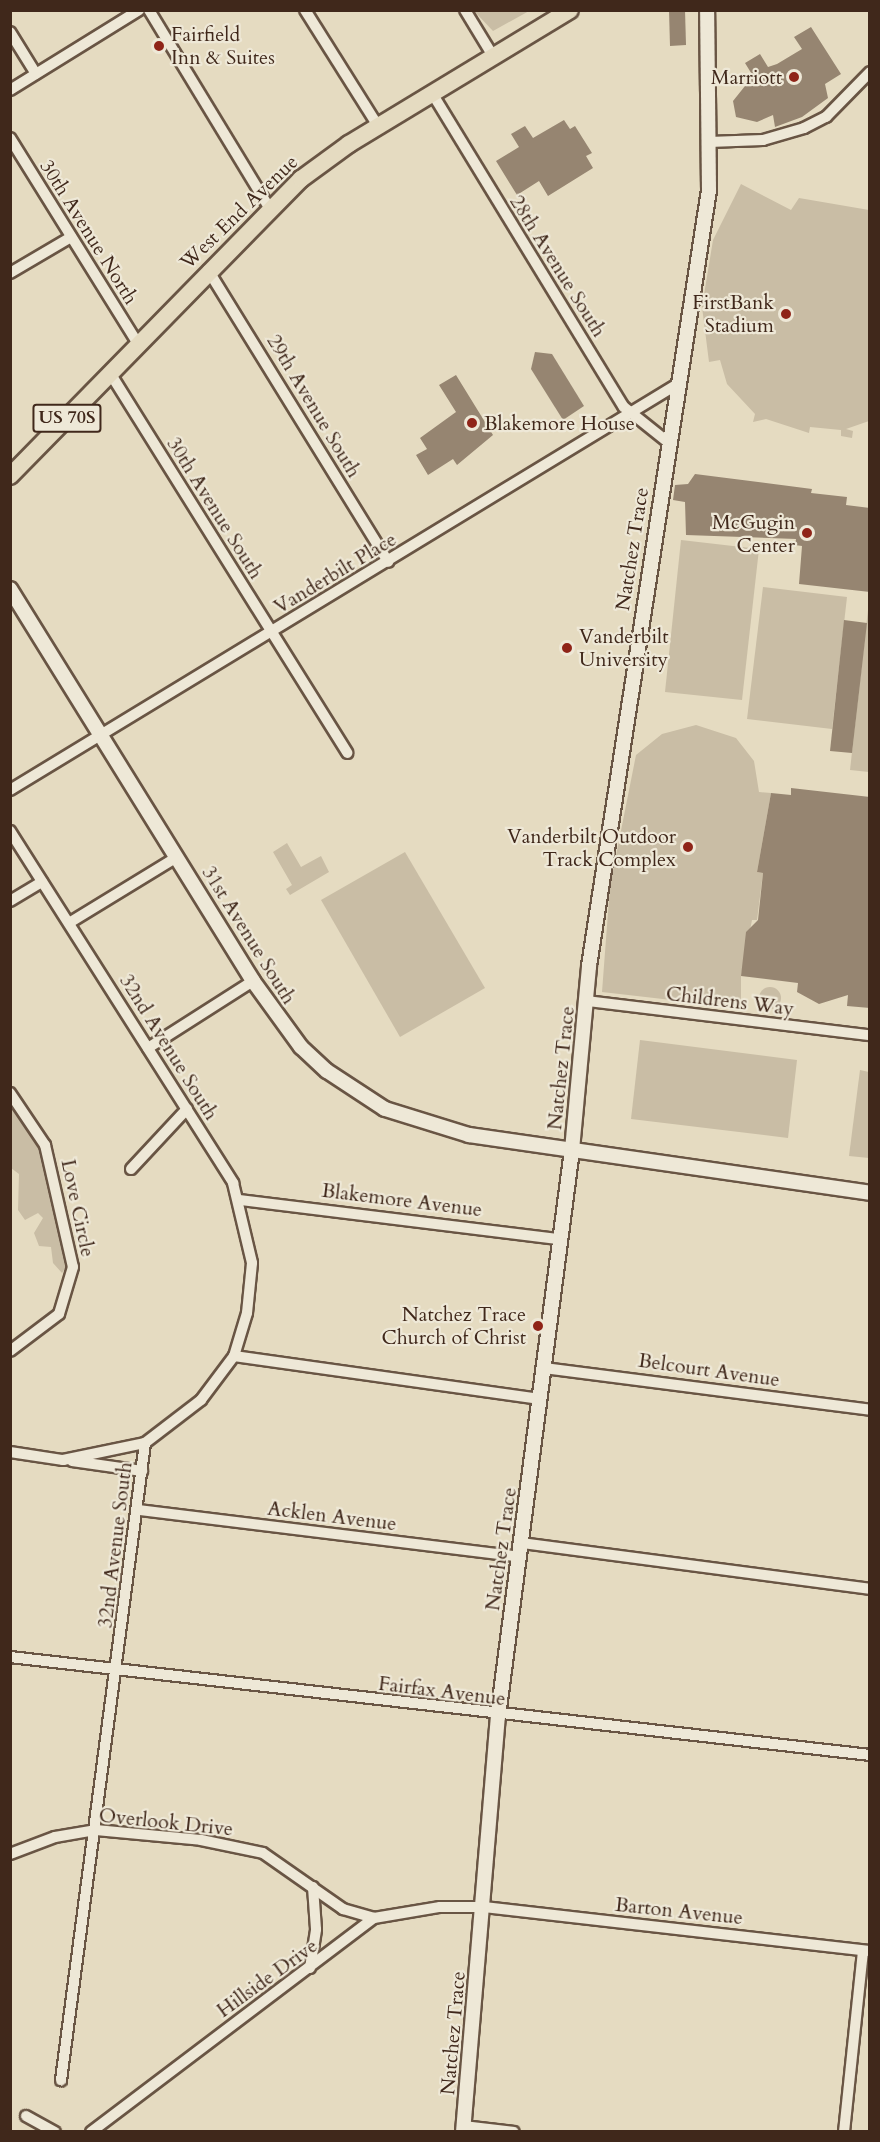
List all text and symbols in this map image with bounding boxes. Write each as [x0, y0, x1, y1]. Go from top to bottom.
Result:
place label: Fairfield Inn & Suites [171, 22, 275, 69]
marker: Fairfield Inn & Suites [152, 39, 166, 53]
place label: Marriott [711, 65, 782, 89]
marker: Marriott [787, 70, 801, 84]
street label: West End Avenue [175, 150, 303, 274]
street label: 30th Avenue North [35, 155, 143, 309]
street label: 28th Avenue South [505, 191, 611, 341]
place label: FirstBank Stadium [692, 290, 774, 337]
marker: FirstBank Stadium [779, 307, 793, 321]
street label: 29th Avenue South [262, 330, 366, 482]
road number: US 70S [31, 403, 103, 433]
place label: Blakemore House [484, 411, 635, 435]
marker: Blakemore House [465, 416, 479, 430]
street label: 30th Avenue South [162, 433, 268, 583]
street label: Natchez Trace [610, 486, 654, 612]
place label: McGugin Center [712, 510, 795, 557]
marker: McGugin Center [800, 526, 814, 540]
street label: Vanderbilt Place [269, 527, 401, 619]
place label: Vanderbilt University [579, 624, 668, 671]
marker: Vanderbilt University [560, 641, 574, 655]
place label: Vanderbilt Outdoor Track Complex [507, 824, 676, 871]
marker: Vanderbilt Outdoor Track Complex [681, 840, 695, 854]
street label: 31st Avenue South [197, 862, 301, 1008]
street label: 32nd Avenue South [115, 970, 223, 1124]
street label: Childrens Way [665, 981, 795, 1021]
street label: Natchez Trace [543, 1005, 579, 1131]
street label: Love Circle [56, 1157, 100, 1259]
street label: Blakemore Avenue [320, 1178, 484, 1222]
place label: Natchez Trace Church of Christ [382, 1302, 526, 1349]
marker: Natchez Trace Church of Christ [531, 1319, 545, 1333]
street label: Belcourt Avenue [637, 1348, 781, 1392]
street label: 32nd Avenue South [93, 1461, 137, 1629]
street label: Natchez Trace [480, 1486, 522, 1612]
street label: Acklen Avenue [266, 1496, 398, 1536]
street label: Fairfax Avenue [377, 1671, 507, 1711]
street label: Overlook Drive [98, 1803, 234, 1841]
street label: Barton Avenue [614, 1892, 744, 1930]
street label: Hillside Drive [212, 1934, 322, 2022]
street label: Natchez Trace [436, 1970, 470, 2096]

